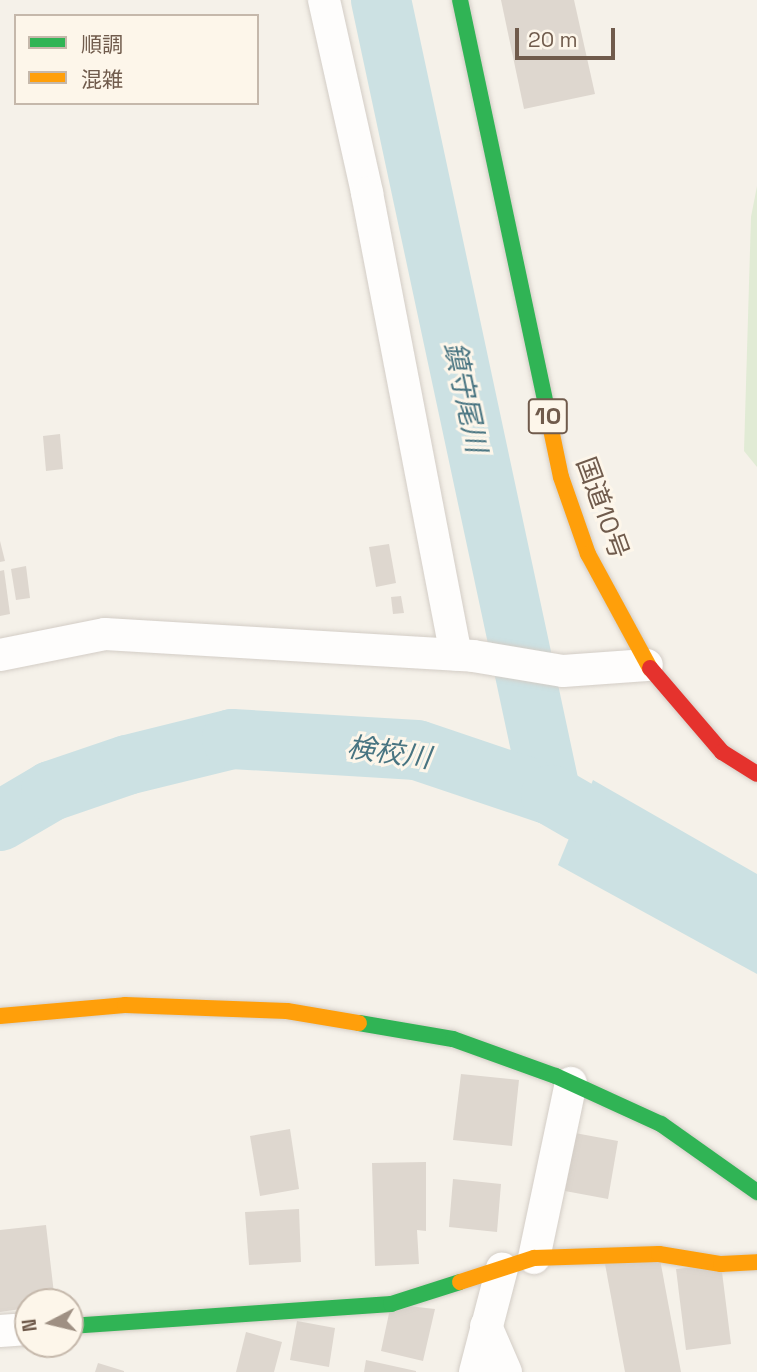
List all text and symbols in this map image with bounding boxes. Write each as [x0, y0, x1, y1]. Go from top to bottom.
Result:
legend [14, 14, 259, 105]
scale bar [519, 14, 619, 58]
text: 20 m [528, 26, 578, 53]
text: 順調 [81, 31, 123, 58]
text: 混雑 [81, 66, 123, 93]
water label: 鎮守尾川 [438, 339, 494, 455]
road number: 10 [527, 396, 569, 436]
street label: 国道10号 [569, 453, 635, 563]
water label: 検校川 [345, 730, 433, 774]
north arrow [14, 1288, 84, 1358]
text: N [16, 1318, 43, 1333]

